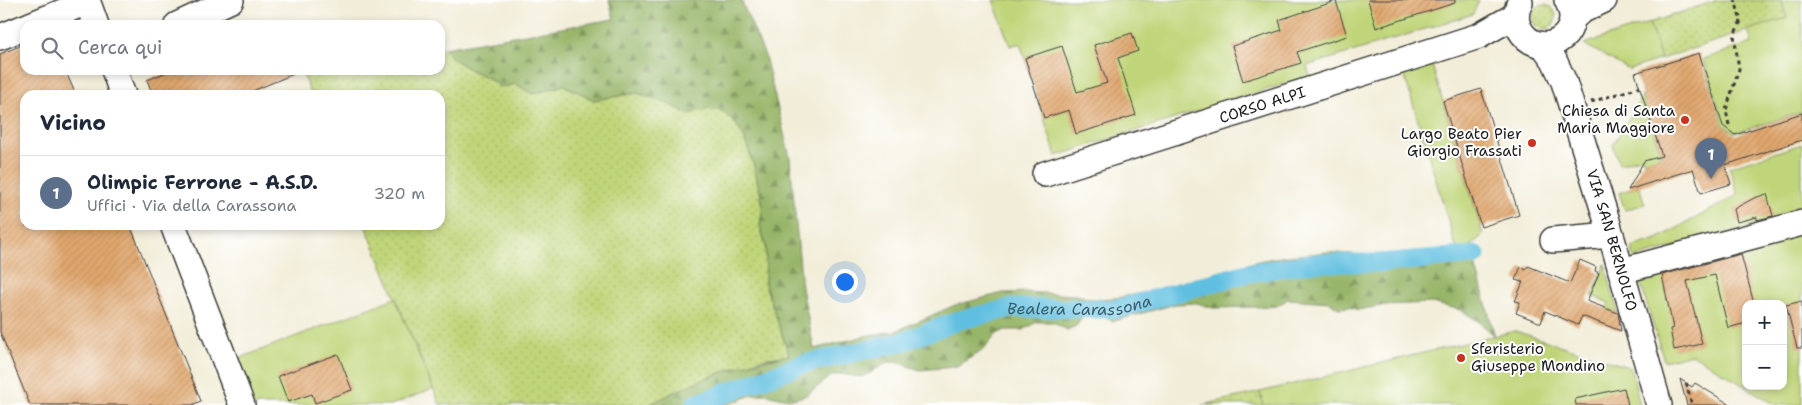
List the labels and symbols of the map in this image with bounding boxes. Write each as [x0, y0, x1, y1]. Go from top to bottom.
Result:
street label: CORSO ALPI [1217, 82, 1308, 128]
place label: Chiesa di Santa Maria Maggiore [1557, 101, 1676, 138]
marker: Chiesa di Santa Maria Maggiore [1679, 114, 1691, 126]
place label: Largo Beato Pier Giorgio Frassati [1401, 124, 1522, 161]
marker: Largo Beato Pier Giorgio Frassati [1526, 137, 1538, 149]
pin: 1 [1695, 138, 1727, 179]
street label: VIA SAN BERNOLFO [1582, 167, 1642, 313]
your location [832, 269, 858, 295]
water label: Bealera Carassona [1007, 290, 1154, 320]
place label: Sferisterio Giuseppe Mondino [1471, 339, 1605, 376]
marker: Sferisterio Giuseppe Mondino [1455, 352, 1467, 364]

